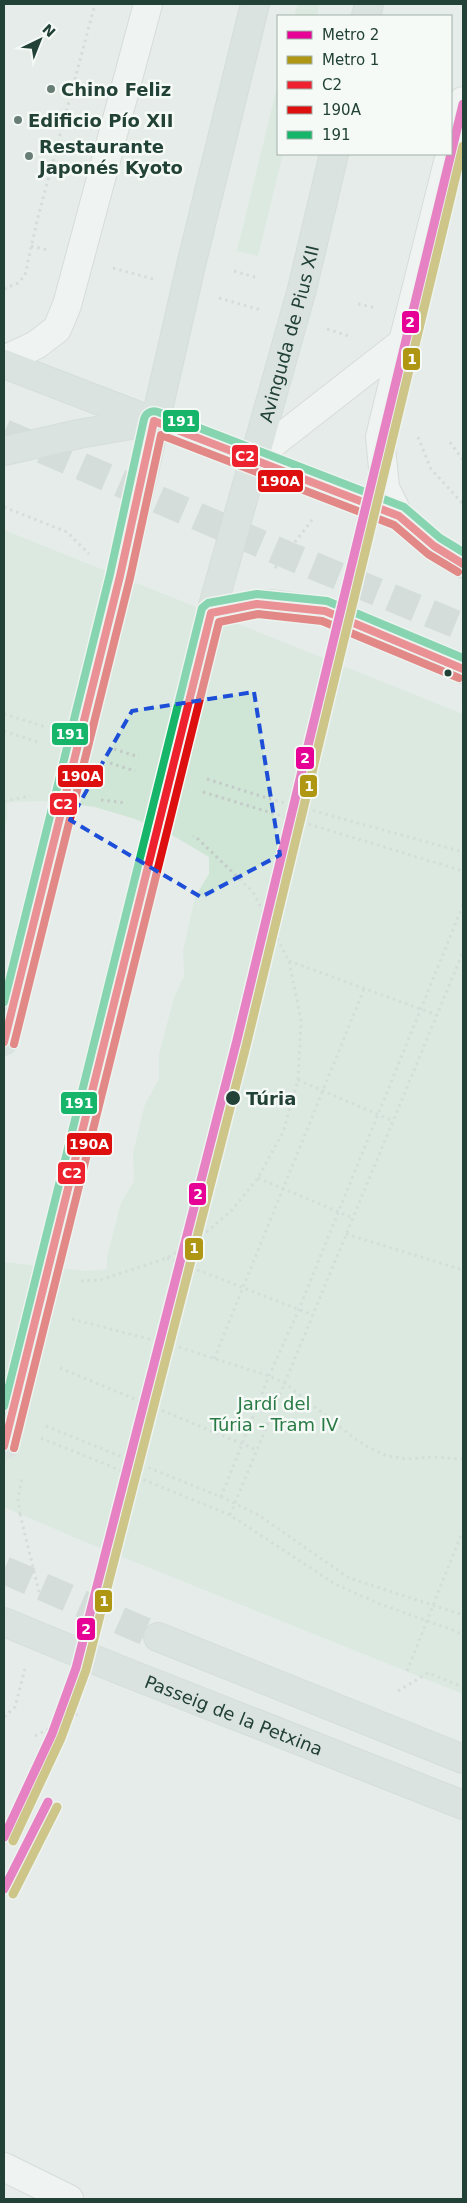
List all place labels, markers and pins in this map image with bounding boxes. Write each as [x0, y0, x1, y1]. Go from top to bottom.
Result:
place label: Chino Feliz [61, 79, 171, 100]
marker: Chino Feliz [45, 83, 57, 95]
place label: Edificio Pío XII [28, 110, 173, 131]
marker: Edificio Pío XII [12, 114, 24, 126]
place label: Restaurante Japonés Kyoto [37, 136, 183, 178]
marker: Restaurante Japonés Kyoto [23, 150, 35, 162]
unlabelled marker [443, 668, 453, 678]
place label: Túria [246, 1088, 296, 1109]
marker: Túria [224, 1089, 242, 1107]

